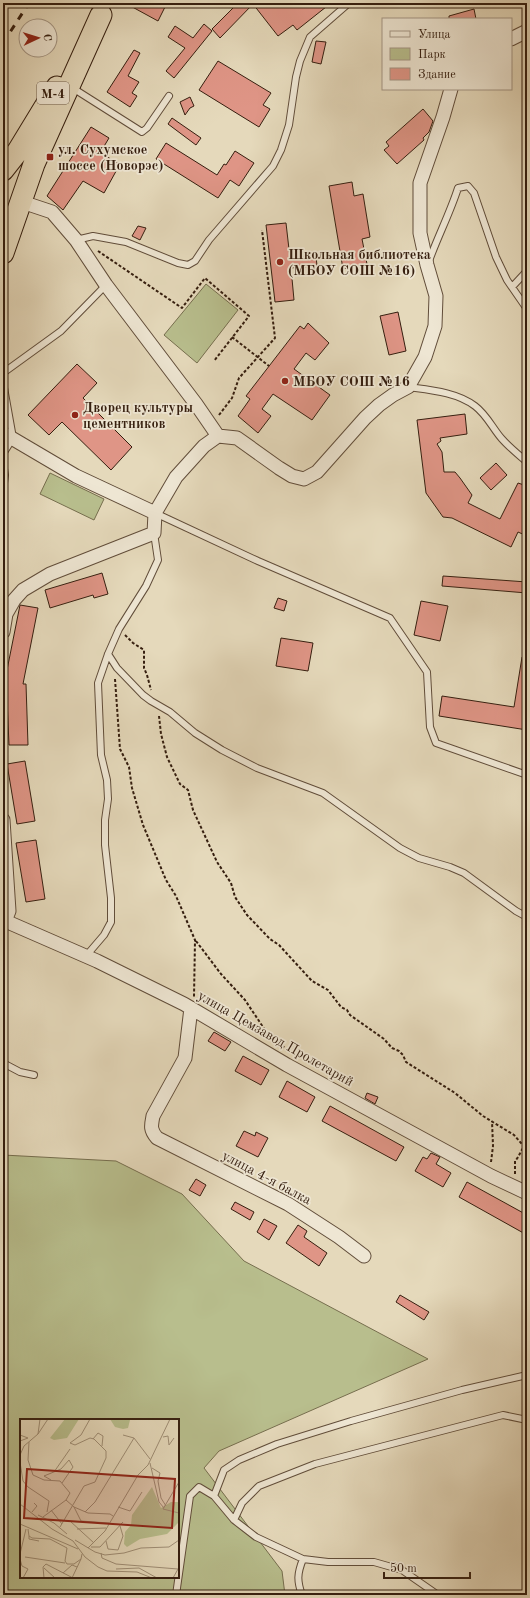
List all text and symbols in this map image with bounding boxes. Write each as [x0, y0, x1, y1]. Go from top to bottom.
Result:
north arrow [18, 18, 58, 58]
legend [382, 18, 512, 90]
text: Улица [418, 29, 451, 41]
text: С [41, 33, 52, 41]
text: Парк [418, 49, 446, 61]
text: Здание [418, 69, 456, 81]
road number: М-4 [37, 82, 69, 104]
place label: ул. Сухумское шоссе (Новорэс) [58, 143, 163, 173]
marker: ул. Сухумское шоссе (Новорэс) [45, 152, 55, 162]
place label: Школьная библиотека (МБОУ СОШ №16) [288, 248, 431, 278]
marker: Школьная библиотека (МБОУ СОШ №16) [275, 257, 285, 267]
place label: МБОУ СОШ №16 [293, 375, 410, 389]
marker: МБОУ СОШ №16 [280, 376, 290, 386]
place label: Дворец культуры цементников [83, 401, 194, 431]
marker: Дворец культуры цементников [70, 410, 80, 420]
street label: улица Цемзавод Пролетарий [195, 989, 356, 1089]
street label: улица 4-я балка [219, 1148, 314, 1207]
inset map [20, 1419, 179, 1578]
scale bar [384, 1554, 470, 1580]
text: 50 m [390, 1562, 417, 1575]

